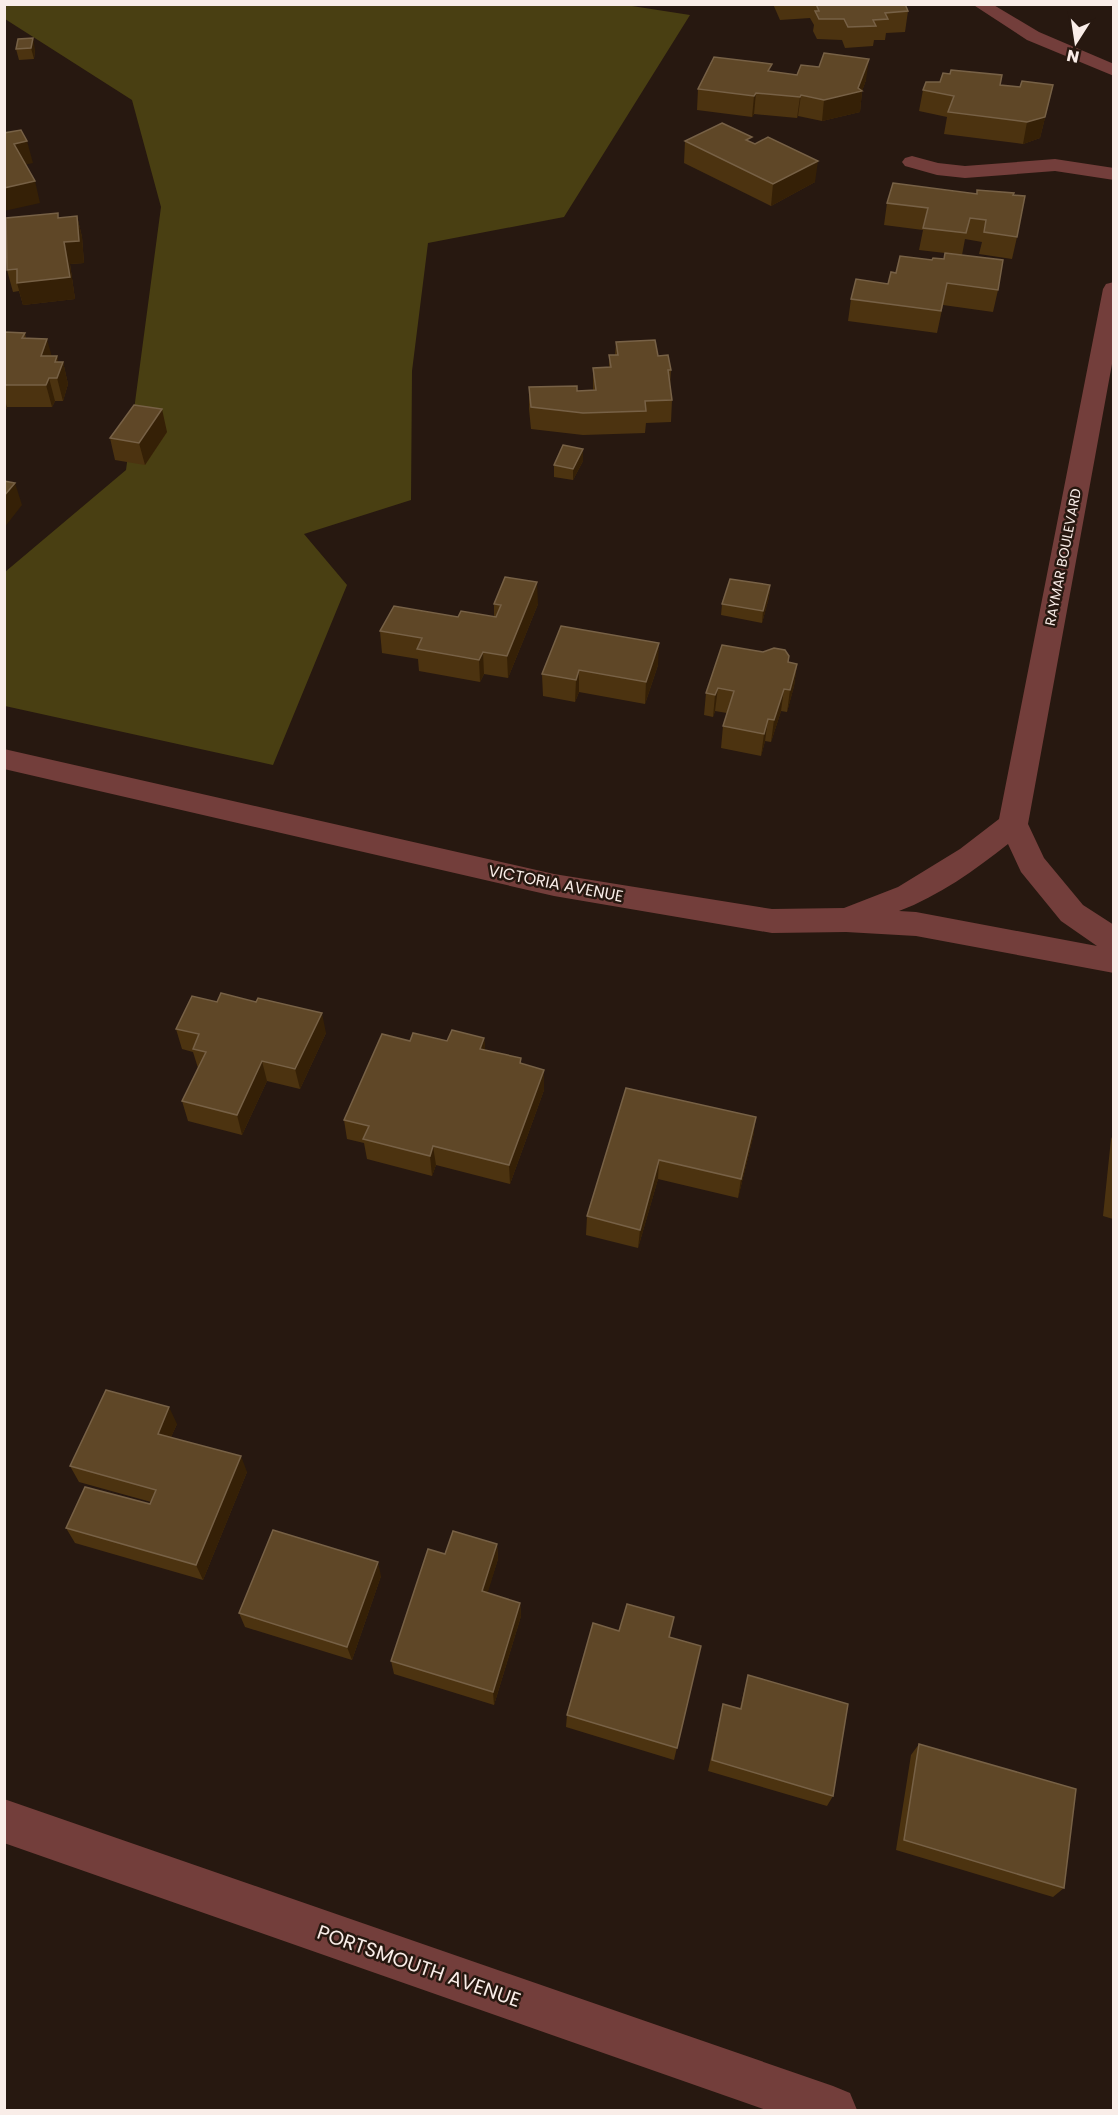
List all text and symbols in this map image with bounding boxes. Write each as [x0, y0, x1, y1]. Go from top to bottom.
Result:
north arrow [1046, 12, 1106, 72]
text: N [1065, 44, 1081, 69]
street label: RAYMAR BOULEVARD [1040, 487, 1086, 627]
street label: VICTORIA AVENUE [486, 859, 625, 908]
street label: PORTSMOUTH AVENUE [313, 1918, 525, 2014]

